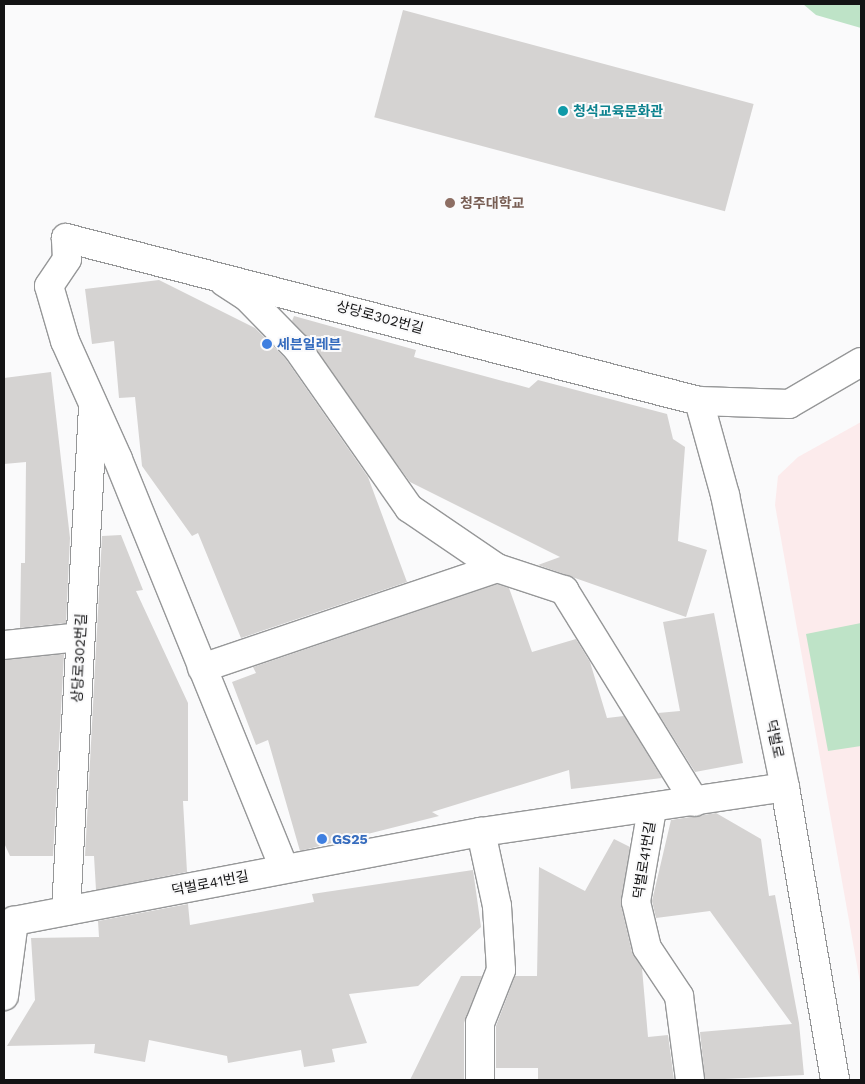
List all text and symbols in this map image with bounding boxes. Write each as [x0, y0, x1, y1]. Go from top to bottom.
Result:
place label: 청석교육문화관 [573, 103, 663, 119]
marker: 청석교육문화관 [557, 105, 569, 117]
place label: 청주대학교 [460, 195, 524, 211]
marker: 청주대학교 [444, 197, 456, 209]
street label: 상당로302번길 [335, 297, 425, 337]
place label: 세븐일레븐 [277, 336, 341, 352]
marker: 세븐일레븐 [261, 338, 273, 350]
street label: 상당로302번길 [68, 613, 90, 703]
street label: 덕벌로 [763, 718, 787, 760]
street label: 덕벌로41번길 [630, 820, 658, 900]
place label: GS25 [332, 831, 368, 847]
marker: GS25 [316, 833, 328, 845]
street label: 덕벌로41번길 [170, 867, 250, 899]

